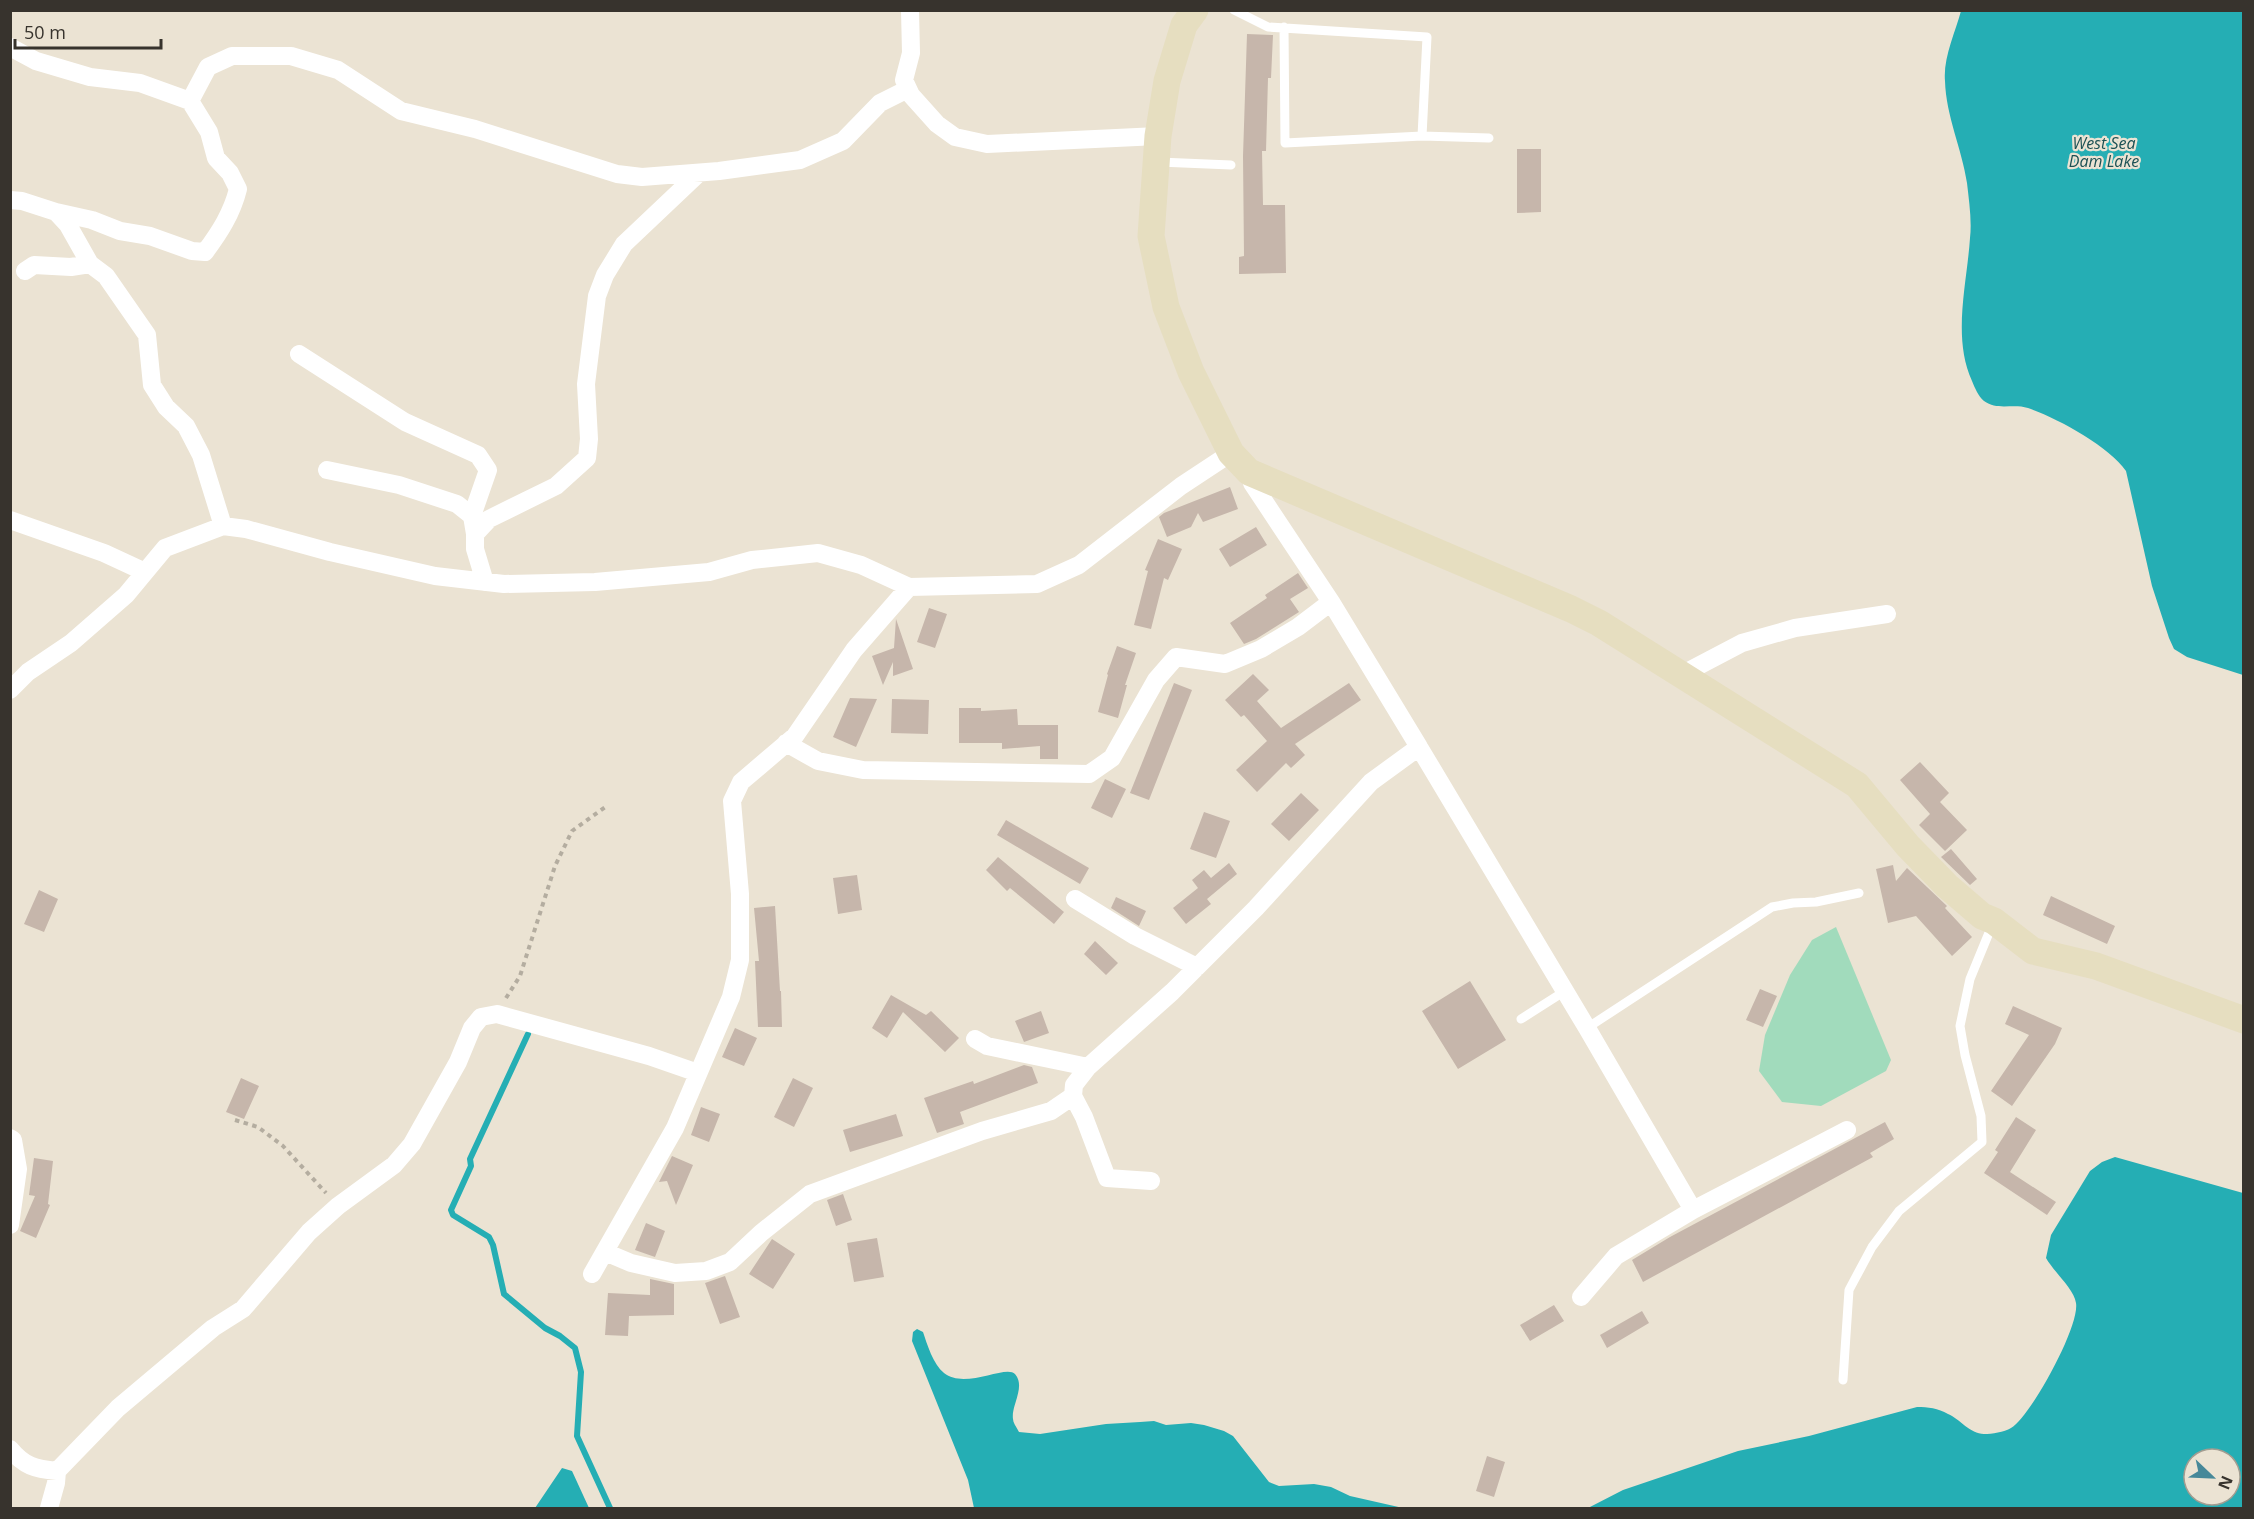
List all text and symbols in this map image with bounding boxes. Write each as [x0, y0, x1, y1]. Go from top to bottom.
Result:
scale bar [15, 12, 160, 50]
text: 50 m [24, 20, 66, 44]
water label: West Sea Dam Lake [2069, 132, 2139, 172]
north arrow [2182, 1447, 2242, 1507]
text: N [2213, 1473, 2238, 1493]

